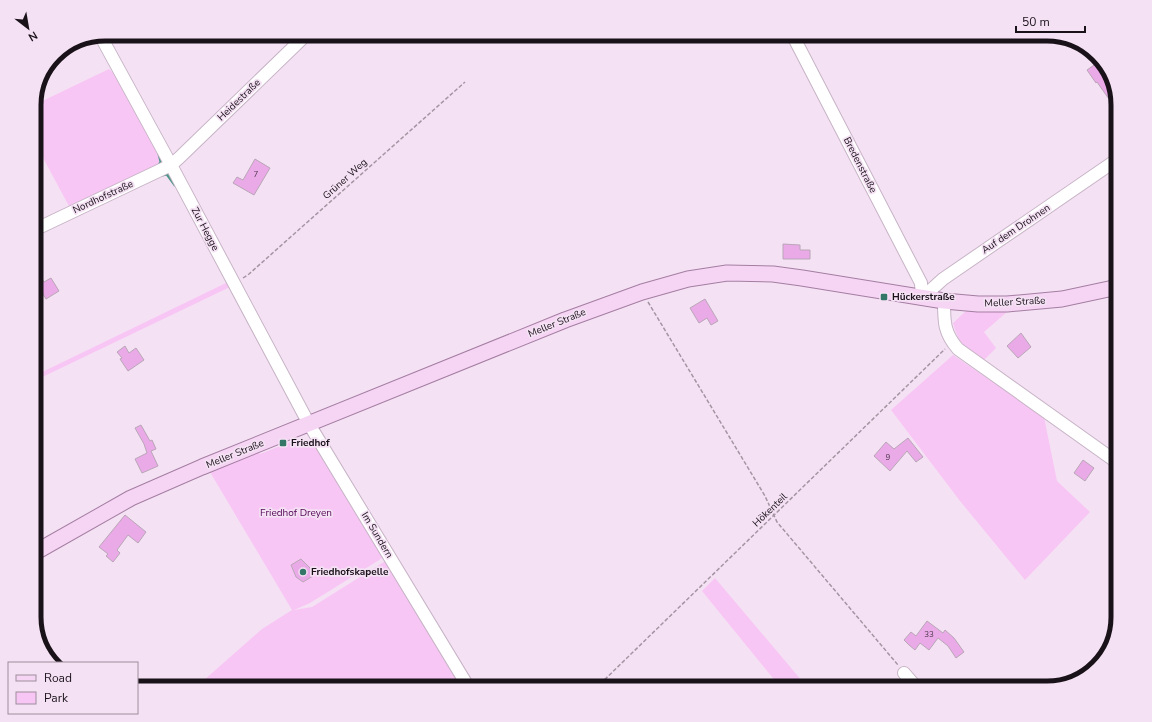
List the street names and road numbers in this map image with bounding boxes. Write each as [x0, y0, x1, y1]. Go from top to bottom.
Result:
street label: Heidestraße [214, 76, 264, 124]
street label: Bredenstraße [840, 135, 880, 195]
street label: Grüner Weg [320, 155, 370, 203]
street label: Nordhofstraße [70, 177, 136, 217]
street label: Auf dem Drohnen [979, 201, 1053, 257]
street label: Zur Hegge [188, 205, 222, 253]
street label: Meller Straße [984, 293, 1046, 311]
street label: Meller Straße [526, 305, 588, 341]
street label: Meller Straße [204, 436, 266, 472]
street label: Hökenteil [750, 490, 790, 530]
street label: Im Sundern [358, 509, 396, 561]

